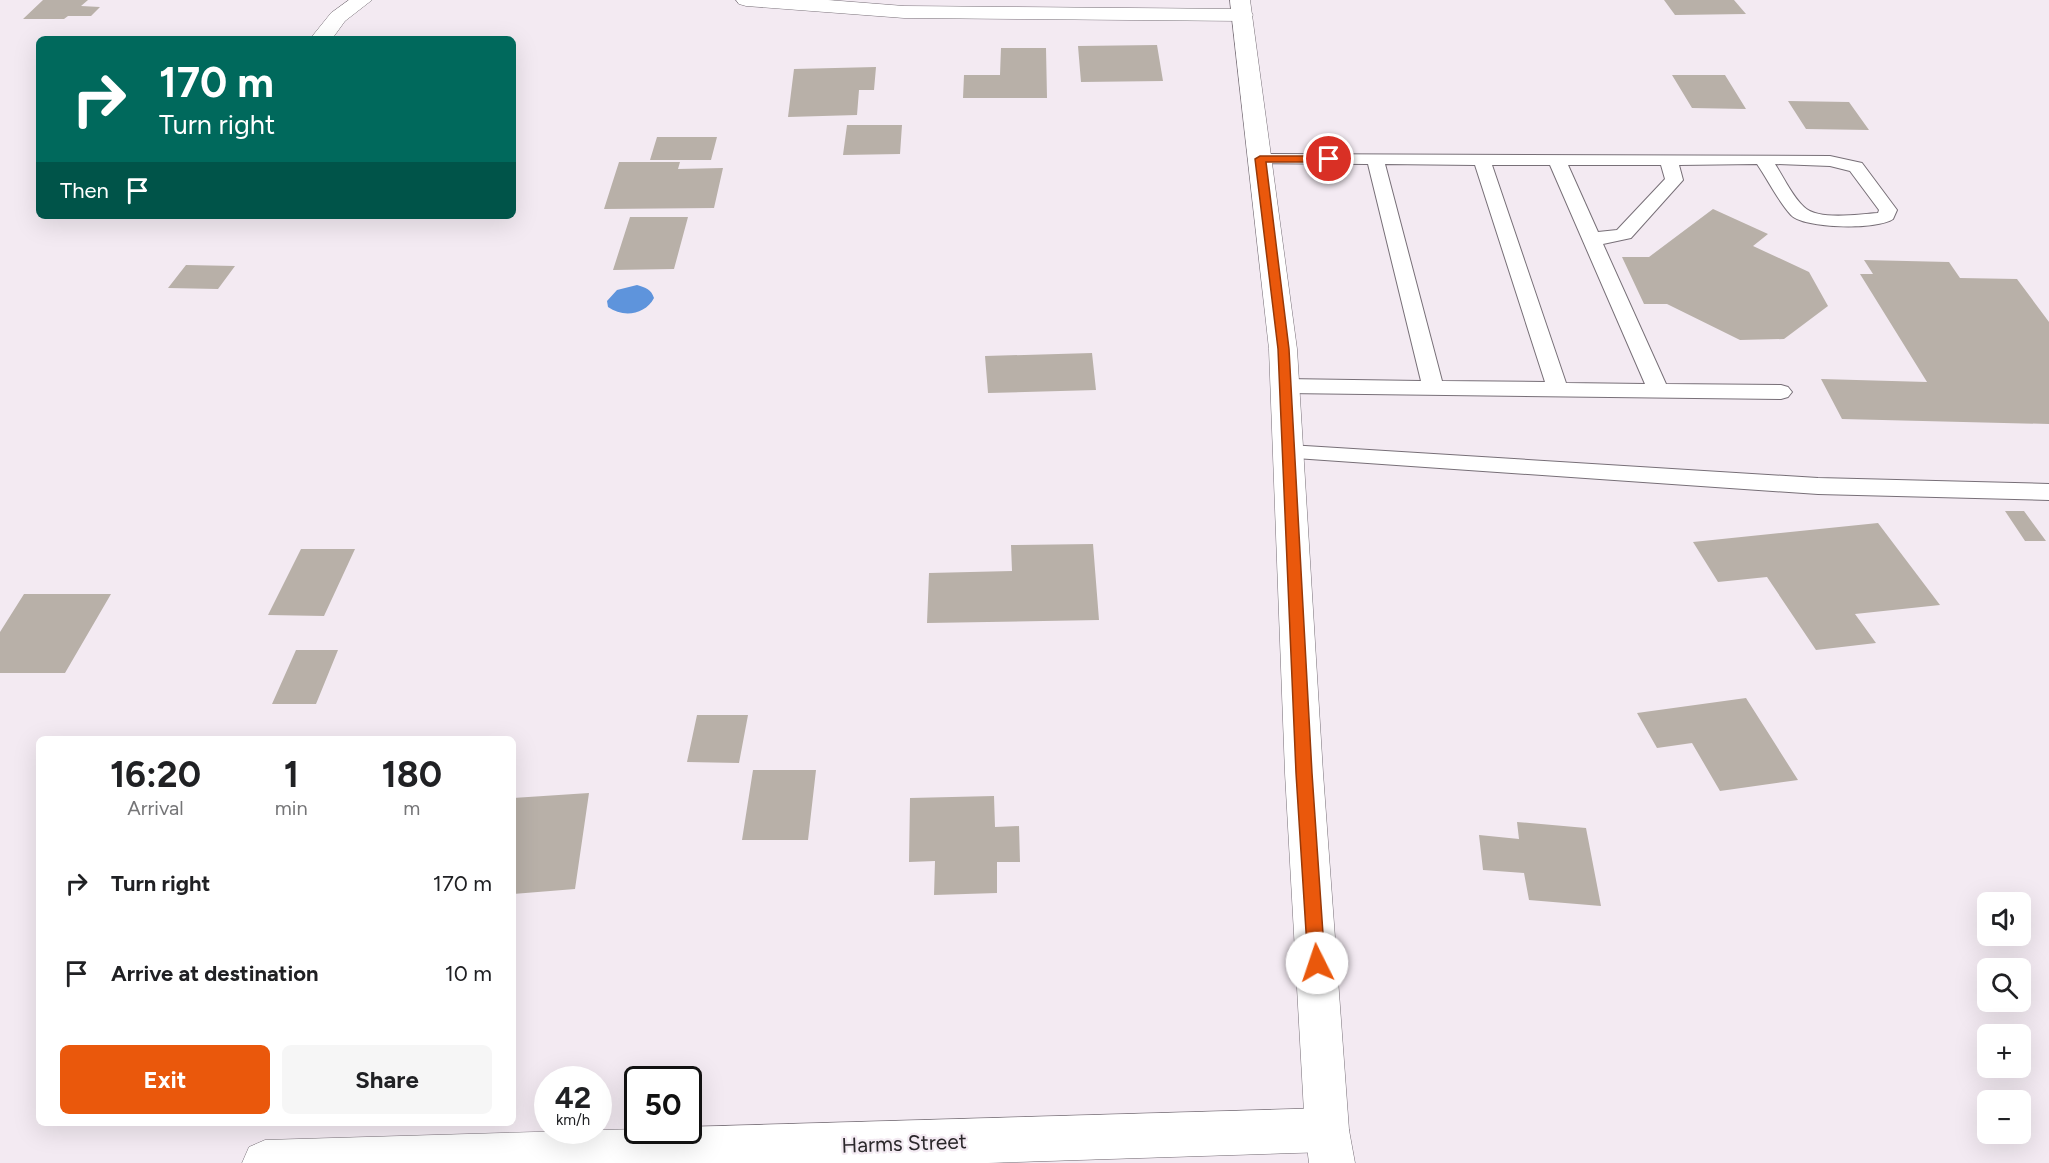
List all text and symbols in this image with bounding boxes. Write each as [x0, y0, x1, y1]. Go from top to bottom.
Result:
text: 170 m [159, 57, 274, 108]
icon: right [60, 60, 138, 138]
text: Turn right [159, 108, 275, 141]
pin [1303, 133, 1354, 184]
icon: arrive [1312, 142, 1345, 175]
icon: arrive [121, 174, 154, 207]
text: Then [60, 177, 109, 204]
text: 16:20 [110, 753, 201, 796]
text: 1 [284, 753, 299, 796]
text: 180 [382, 753, 442, 796]
text: Arrival [127, 796, 184, 820]
text: min [275, 796, 308, 820]
text: m [403, 796, 420, 820]
icon: right [60, 867, 93, 900]
text: Turn right [111, 870, 210, 897]
text: 170 m [433, 870, 492, 897]
map controls [1977, 892, 2031, 1144]
button: sound [1977, 892, 2031, 946]
position arrow [1285, 931, 1349, 995]
icon: arrive [60, 957, 93, 990]
button: search [1977, 958, 2031, 1012]
text: Arrive at destination [111, 960, 319, 987]
text: 10 m [445, 960, 492, 987]
button: + [1977, 1024, 2031, 1078]
button: Exit [60, 1045, 270, 1114]
button: Share [282, 1045, 492, 1114]
speed limit sign: 50 [624, 1066, 702, 1144]
text: 42 [555, 1079, 591, 1116]
button: − [1977, 1090, 2031, 1144]
text: km/h [556, 1111, 590, 1129]
street label: Harms Street [841, 1128, 967, 1158]

